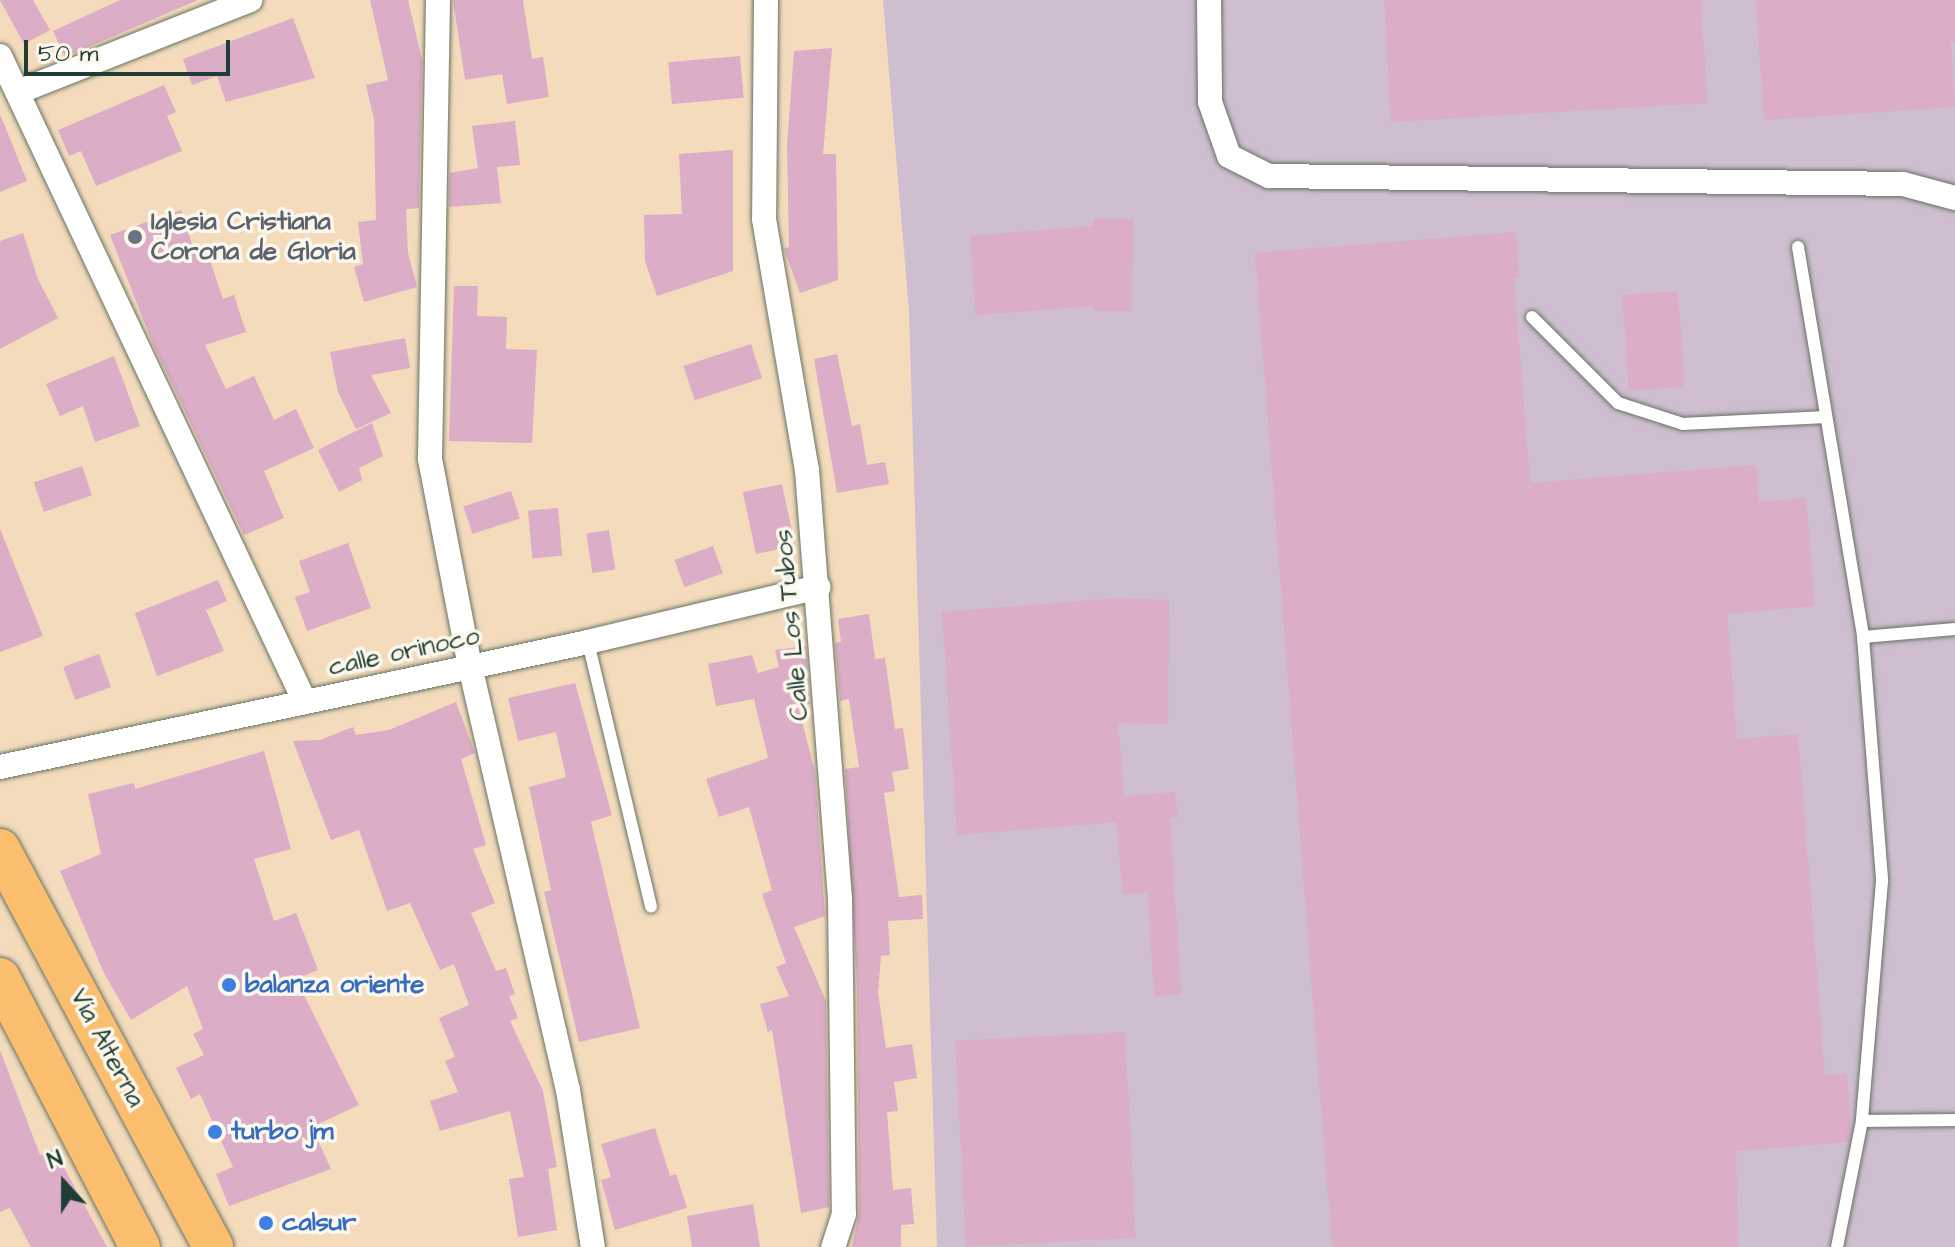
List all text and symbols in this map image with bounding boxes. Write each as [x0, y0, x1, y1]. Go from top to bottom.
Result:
scale bar [28, 24, 234, 74]
text: 50 m [38, 37, 98, 71]
place label: Iglesia Cristiana Corona de Gloria [151, 206, 356, 268]
marker: Iglesia Cristiana Corona de Gloria [126, 228, 144, 246]
street label: Calle Los Tubos [768, 528, 816, 722]
street label: calle orinoco [325, 621, 483, 683]
place label: balanza oriente [245, 969, 424, 1001]
marker: balanza oriente [220, 976, 238, 994]
street label: Vía Alterna [63, 983, 151, 1113]
place label: turbo jm [231, 1116, 334, 1148]
marker: turbo jm [206, 1123, 224, 1141]
north arrow [24, 1143, 104, 1223]
text: N [43, 1143, 67, 1177]
place label: calsur [282, 1207, 356, 1239]
marker: calsur [257, 1214, 275, 1232]

